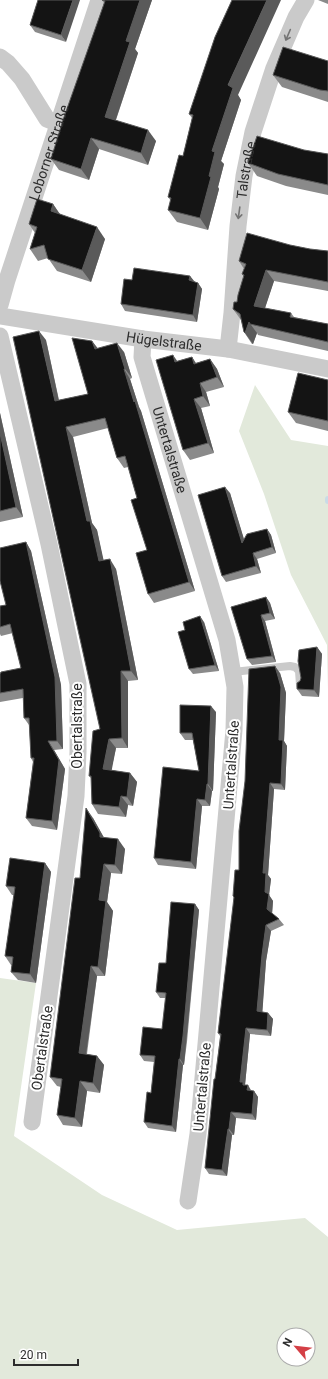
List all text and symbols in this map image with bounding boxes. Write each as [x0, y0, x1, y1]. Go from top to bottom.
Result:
one-way arrow [284, 28, 292, 40]
street label: Loborner Straße [26, 103, 72, 203]
street label: Talstraße [233, 140, 259, 200]
one-way arrow [235, 206, 243, 219]
street label: Hügelstraße [125, 328, 203, 354]
street label: Untertalstraße [149, 405, 190, 495]
street label: Obertalstraße [69, 683, 85, 769]
street label: Untertalstraße [220, 720, 242, 810]
street label: Obertalstraße [28, 1005, 56, 1091]
street label: Untertalstraße [190, 1042, 214, 1132]
north arrow [276, 1327, 316, 1367]
text: N [280, 1336, 295, 1349]
scale bar [14, 1341, 78, 1367]
text: 20 m [20, 1348, 47, 1362]

